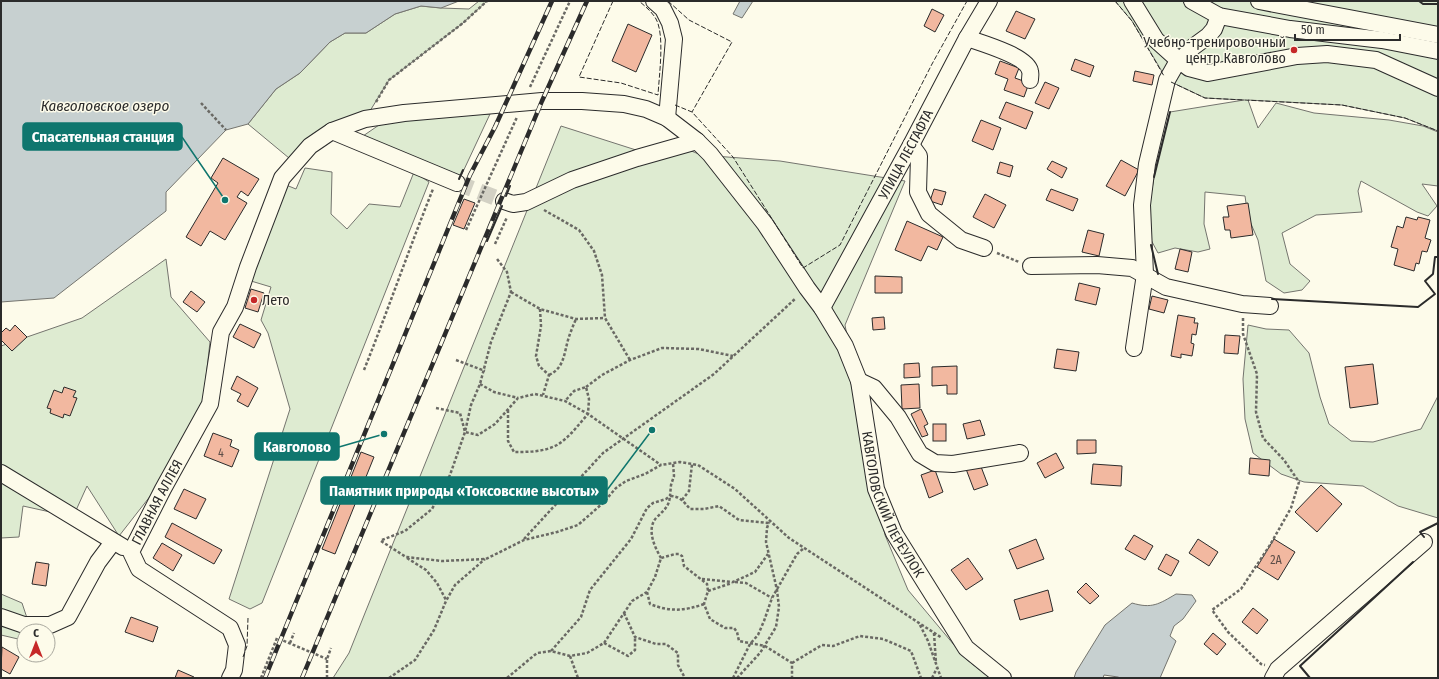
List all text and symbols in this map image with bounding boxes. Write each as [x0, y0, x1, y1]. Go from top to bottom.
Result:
scale bar [1295, 16, 1400, 42]
text: 50 m [1301, 23, 1325, 37]
place label: Учебно-тренировочный центр Кавголово [1142, 34, 1286, 67]
marker: Учебно-тренировочный центр Кавголово [1289, 45, 1299, 55]
water label: Кавголовское озеро [41, 97, 169, 115]
street label: УЛИЦА ЛЕСГАФТА [875, 106, 937, 203]
callout: Спасательная станция [23, 123, 182, 150]
text: Спасательная станция [32, 128, 174, 146]
place label: Лето [262, 292, 290, 309]
marker: Лето [249, 295, 259, 305]
street label: КАВГОЛОВСКИЙ ПЕРЕУЛОК [858, 430, 928, 581]
callout: Кавголово [255, 433, 339, 460]
text: Кавголово [263, 438, 331, 456]
house number: 4 [218, 446, 224, 460]
street label: ГЛАВНАЯ АЛЛЕЯ [128, 457, 187, 548]
callout: Памятник природы «Токсовские высоты» [321, 477, 607, 504]
text: Памятник природы «Токсовские высоты» [329, 482, 599, 500]
house number: 2А [1270, 553, 1282, 567]
north arrow [16, 623, 56, 663]
text: С [33, 627, 39, 640]

